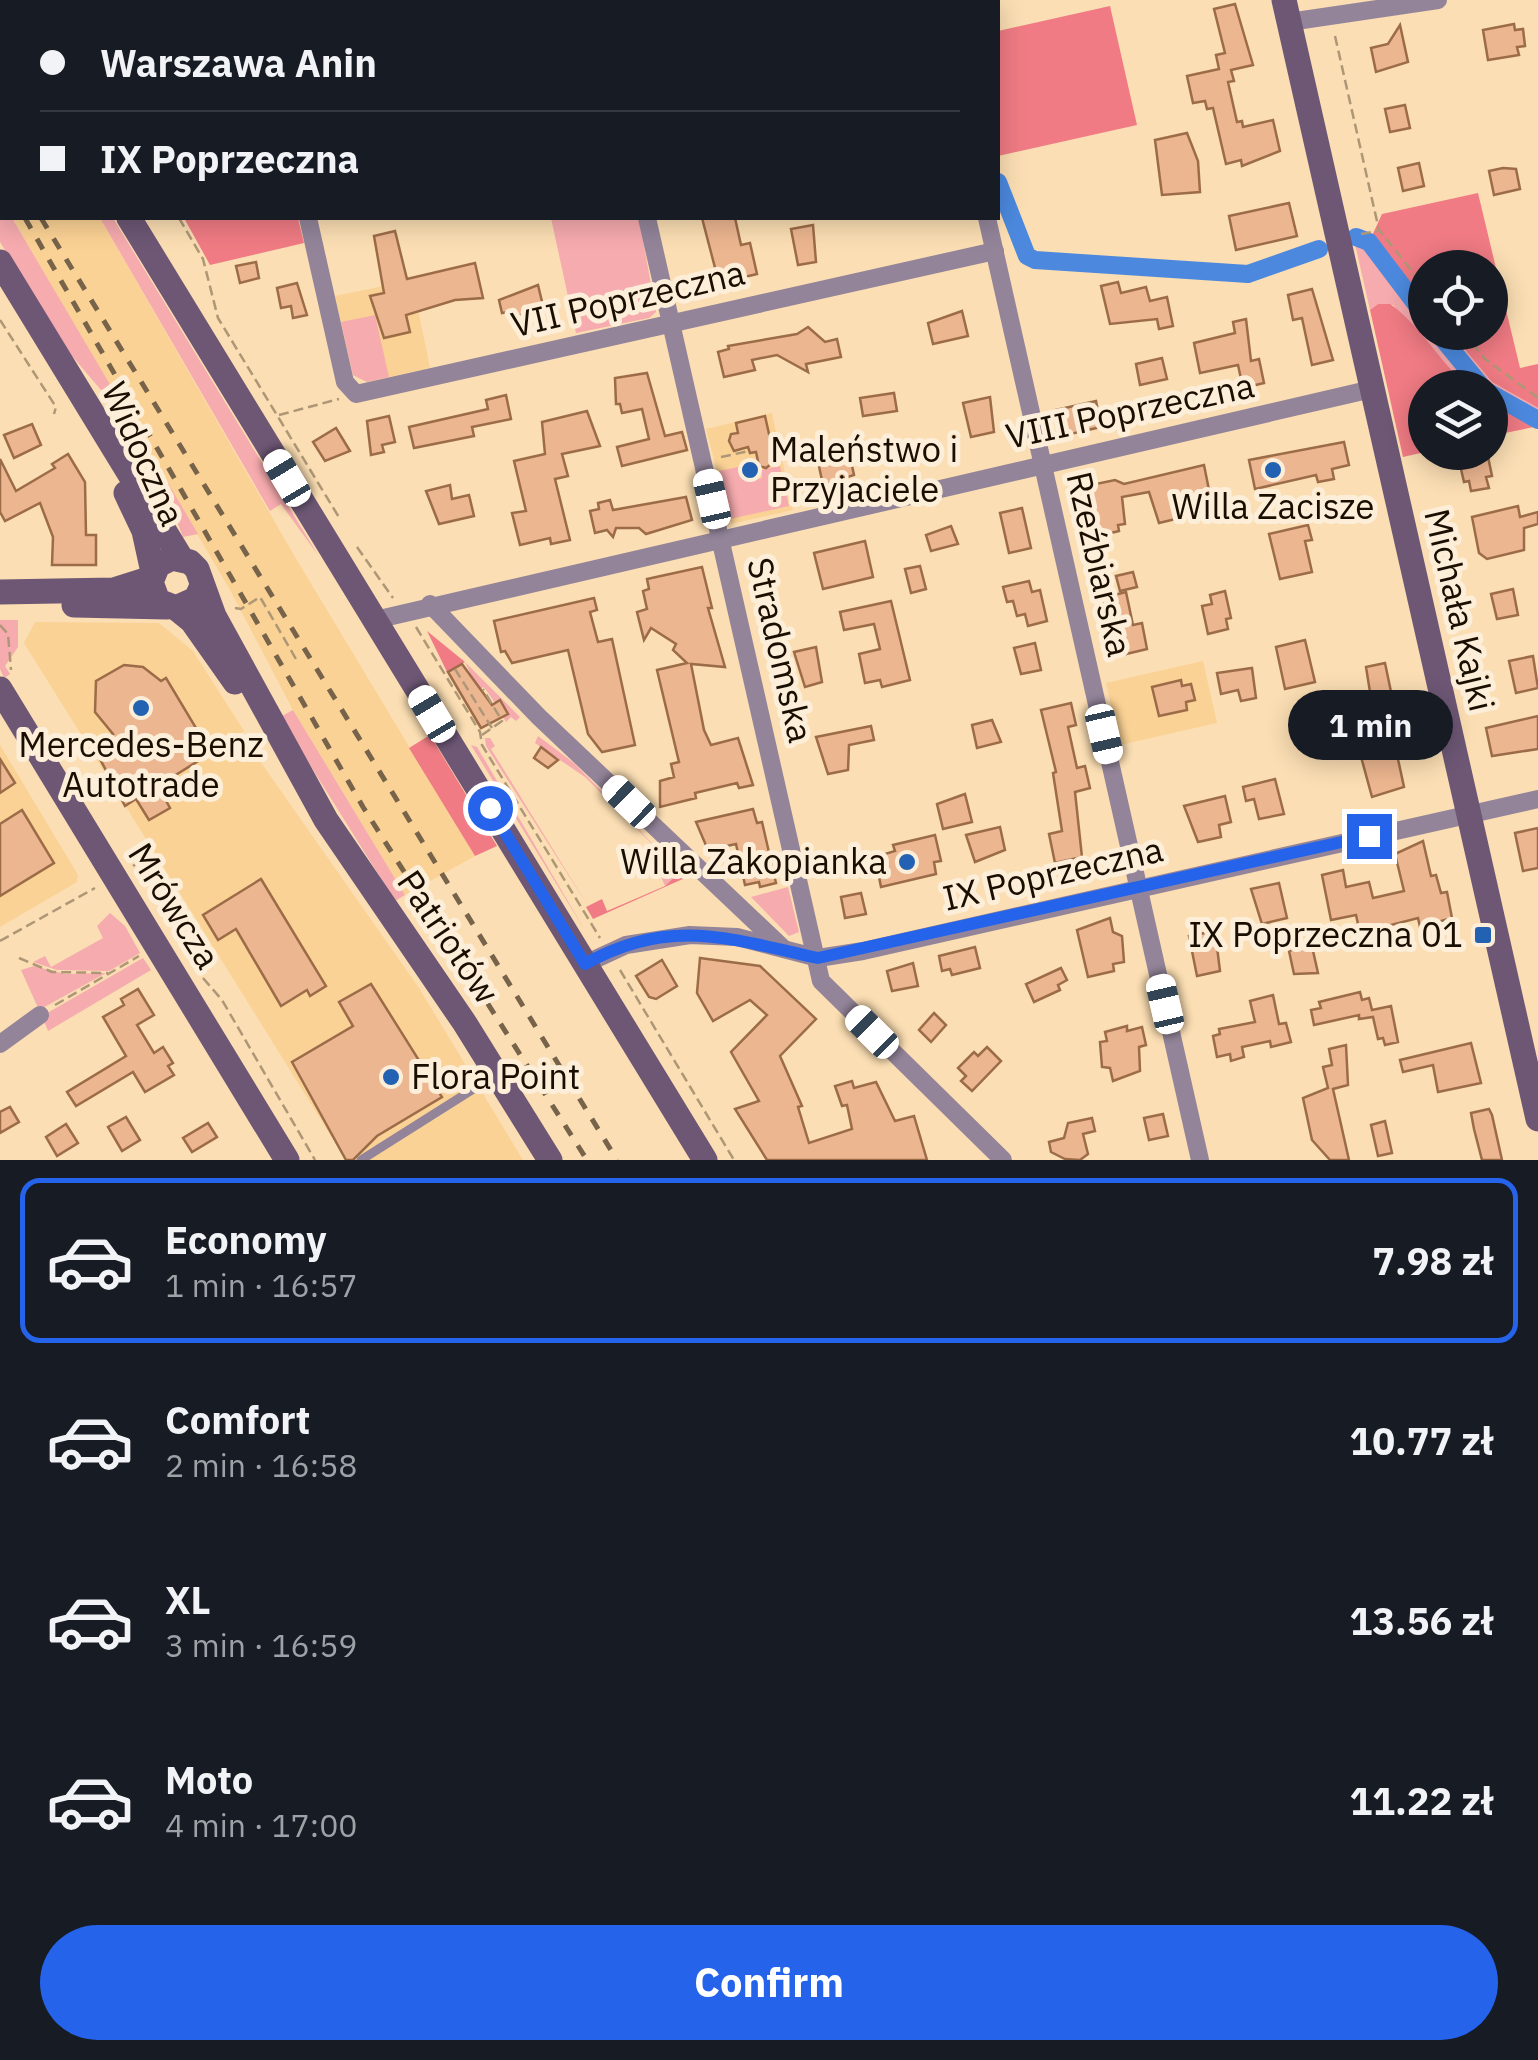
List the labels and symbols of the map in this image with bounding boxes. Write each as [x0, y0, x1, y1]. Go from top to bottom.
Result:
street label: VII Poprzeczna [506, 249, 749, 347]
street label: VIII Poprzeczna [1002, 361, 1258, 459]
street label: Widoczna [92, 375, 196, 532]
place label: Maleństwo i Przyjaciele [770, 426, 958, 512]
car [259, 445, 315, 511]
marker: Maleństwo i Przyjaciele [739, 459, 761, 481]
marker: Willa Zacisze [1262, 459, 1284, 481]
car [691, 466, 733, 532]
street label: Rzeźbiarska [1056, 467, 1144, 661]
place label: Willa Zacisze [1172, 483, 1374, 529]
street label: Michała Kajki [1414, 504, 1506, 715]
street label: Stradomska [737, 553, 825, 747]
car [404, 681, 460, 747]
callout: 1 min [1286, 691, 1452, 761]
marker: Mercedes-Benz Autotrade [130, 697, 152, 719]
car [1083, 701, 1125, 767]
place label: Mercedes-Benz Autotrade [18, 721, 264, 807]
car [597, 770, 661, 834]
route start [468, 786, 513, 831]
route end [1347, 814, 1392, 859]
street label: IX Poprzeczna [938, 825, 1167, 921]
street label: Mrówcza [118, 834, 231, 977]
place label: Willa Zakopianka [620, 838, 887, 884]
marker: Willa Zakopianka [896, 851, 918, 873]
street label: Patriotów [387, 861, 510, 1012]
place label: IX Poprzeczna 01 [1188, 911, 1463, 957]
marker: IX Poprzeczna 01 [1472, 924, 1494, 946]
car [1144, 971, 1186, 1037]
car [840, 1000, 904, 1064]
place label: Flora Point [411, 1053, 580, 1099]
marker: Flora Point [380, 1066, 402, 1088]

